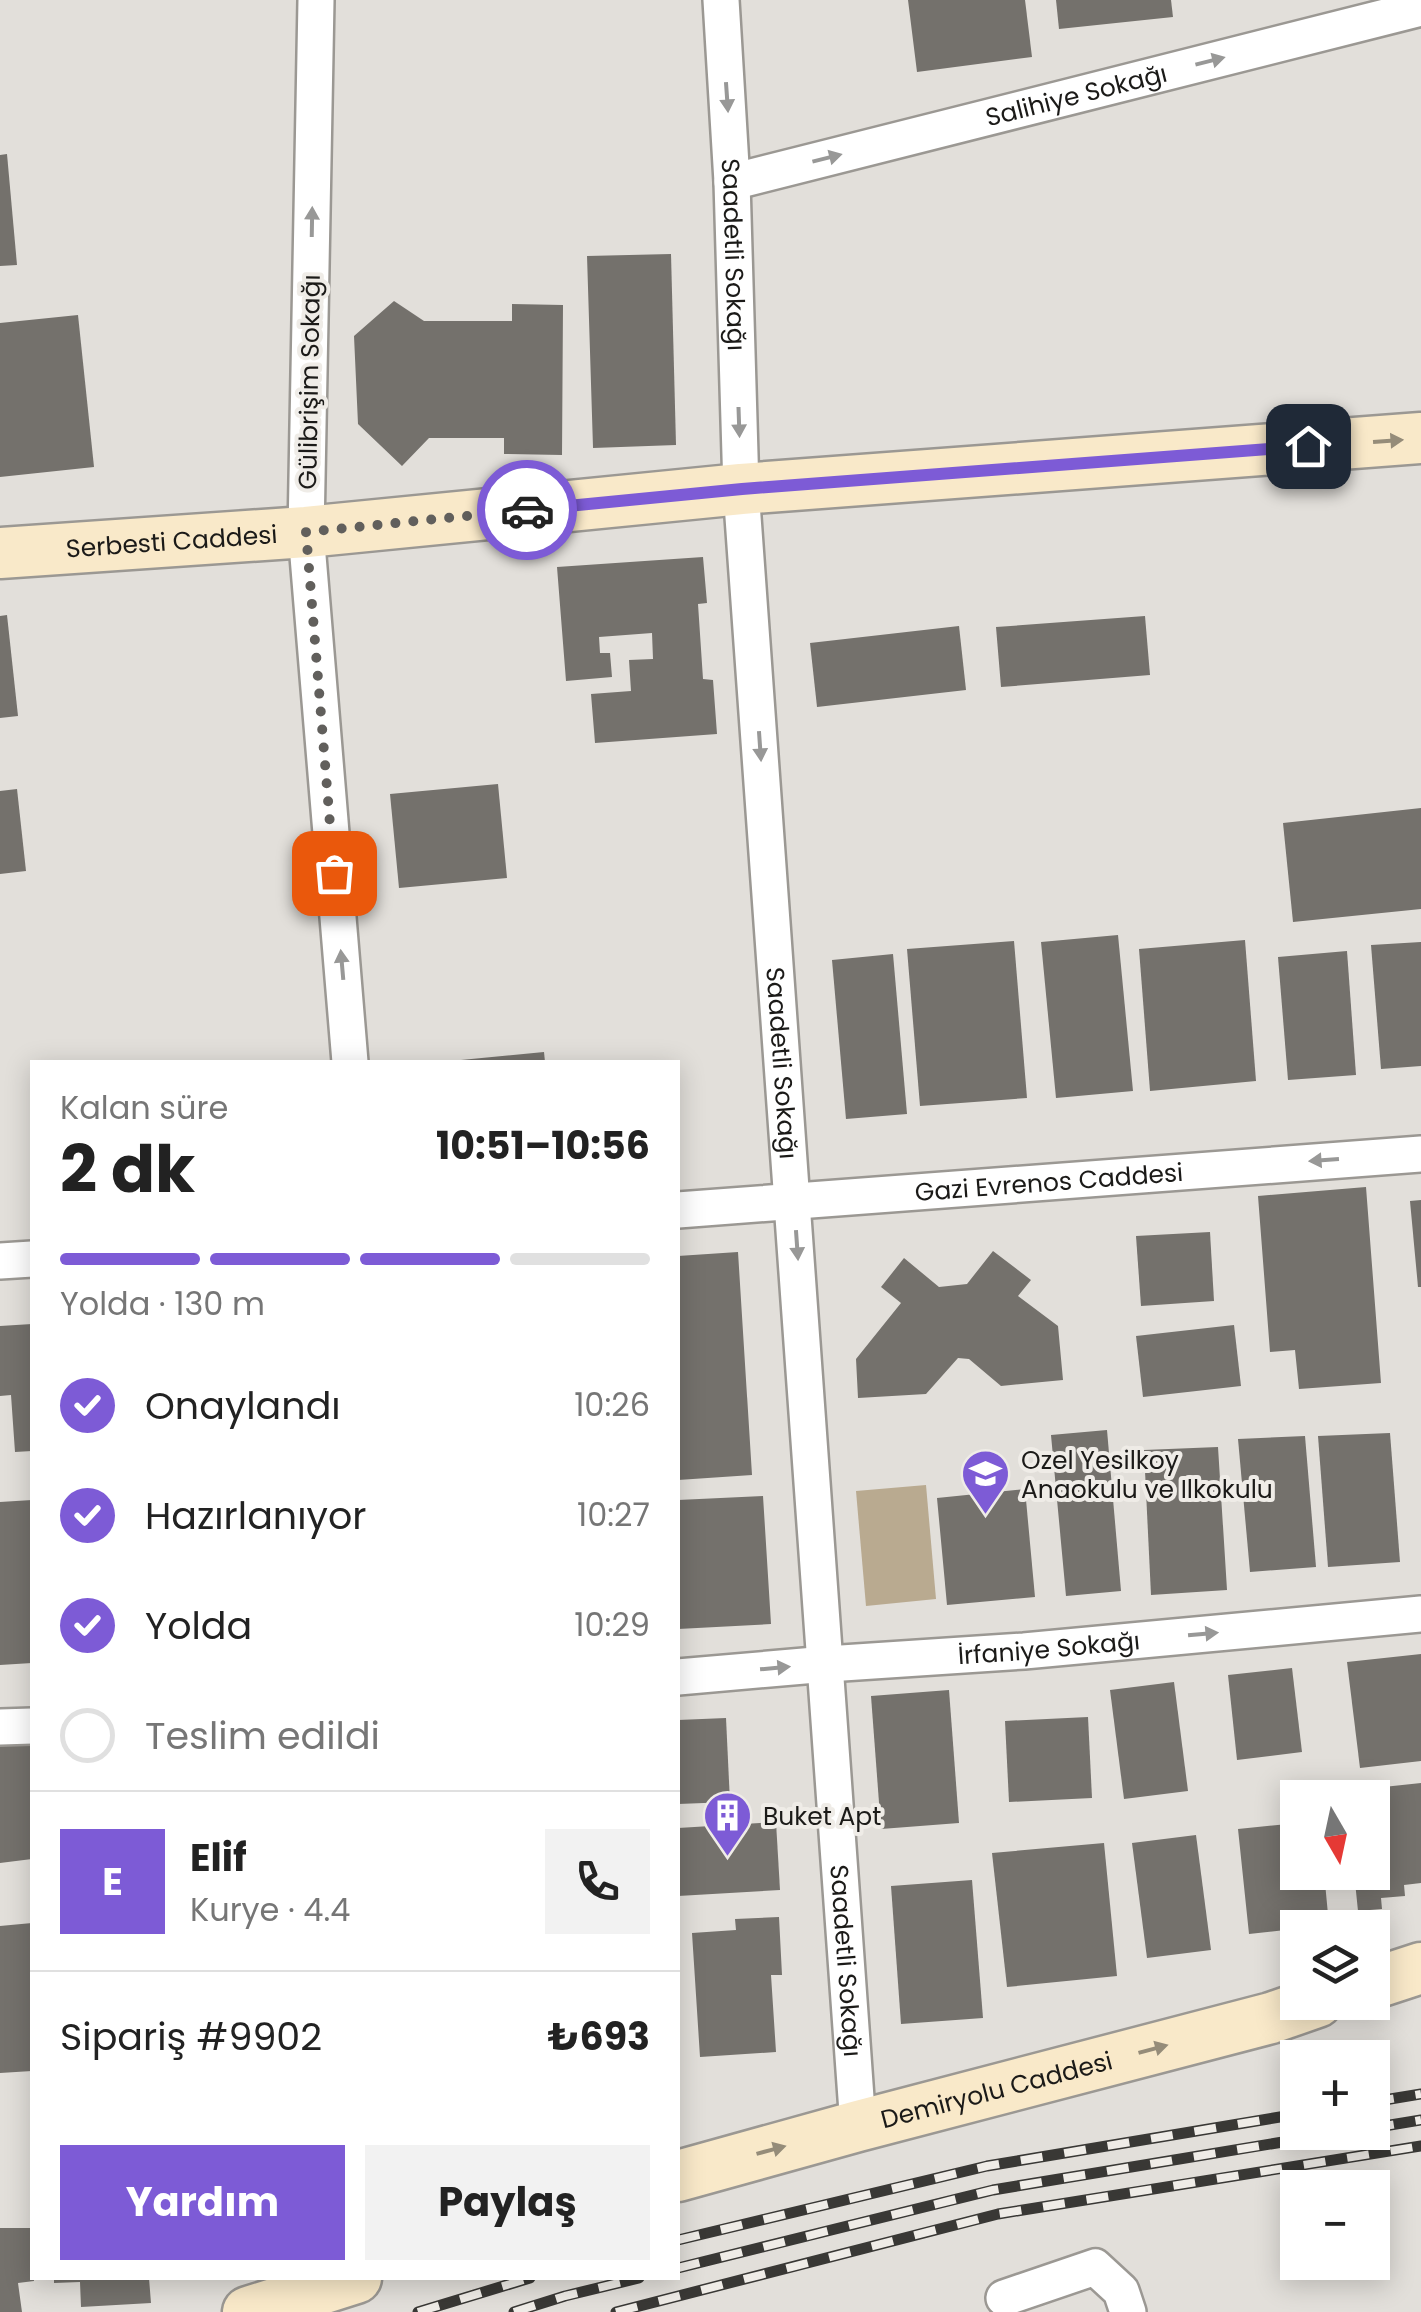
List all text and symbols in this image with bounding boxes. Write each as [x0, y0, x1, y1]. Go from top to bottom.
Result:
one-way arrow [1195, 53, 1226, 69]
street label: Salihiye Sokağı [982, 56, 1171, 135]
one-way arrow [719, 82, 735, 114]
one-way arrow [812, 150, 843, 166]
street label: Saadetli Sokağı [713, 157, 754, 351]
one-way arrow [304, 205, 320, 237]
street label: Gülibrişim Sokağı [290, 274, 329, 490]
pin [1266, 404, 1351, 489]
one-way arrow [732, 407, 748, 439]
icon: home [1281, 419, 1336, 474]
one-way arrow [1372, 432, 1404, 448]
courier [477, 460, 577, 560]
icon: car [500, 483, 555, 538]
street label: Serbesti Caddesi [65, 517, 278, 566]
one-way arrow [753, 731, 769, 763]
pin [292, 831, 377, 916]
icon: bag [307, 846, 362, 901]
one-way arrow [333, 949, 349, 981]
street label: Saadetli Sokağı [757, 966, 806, 1160]
text: Kalan süre [60, 1085, 228, 1130]
text: 10:51–10:56 [436, 1119, 650, 1172]
text: 2 dk [60, 1124, 195, 1215]
one-way arrow [1307, 1153, 1339, 1169]
street label: Gazi Evrenos Caddesi [914, 1155, 1184, 1210]
one-way arrow [789, 1230, 805, 1261]
text: Yolda · 130 m [60, 1281, 265, 1326]
icon: check [60, 1378, 115, 1433]
text: Onaylandı [145, 1379, 341, 1432]
text: 10:26 [574, 1382, 650, 1427]
place label: Ozel Yesilkoy Anaokulu ve Ilkokulu [1021, 1443, 1273, 1507]
school or university icon: Ozel Yesilkoy Anaokulu ve Ilkokulu [960, 1448, 1012, 1516]
icon: check [60, 1488, 115, 1543]
text: Hazırlanıyor [145, 1489, 366, 1542]
text: 10:27 [577, 1492, 650, 1537]
icon: check [60, 1598, 115, 1653]
text: Yolda [145, 1599, 252, 1652]
text: 10:29 [574, 1602, 650, 1647]
street label: İrfaniye Sokağı [957, 1623, 1141, 1673]
one-way arrow [1188, 1626, 1220, 1642]
one-way arrow [759, 1660, 791, 1676]
text: Teslim edildi [145, 1709, 380, 1762]
north arrow [1280, 1780, 1390, 1890]
map controls [1280, 1780, 1390, 2280]
building icon: Buket Apt [702, 1790, 754, 1858]
place label: Buket Apt [763, 1799, 881, 1834]
button: phone [545, 1829, 650, 1934]
text: Elif [190, 1831, 247, 1884]
text: E [102, 1855, 123, 1908]
street label: Saadetli Sokağı [821, 1864, 870, 2058]
text: Kurye · 4.4 [190, 1887, 350, 1932]
button: layers [1280, 1910, 1390, 2020]
text: Sipariş #9902 [60, 2010, 322, 2063]
text: ₺693 [548, 2010, 650, 2063]
one-way arrow [1138, 2040, 1169, 2056]
button: + [1280, 2040, 1390, 2150]
street label: Demiryolu Caddesi [877, 2043, 1116, 2137]
one-way arrow [757, 2142, 787, 2157]
button: Yardım [60, 2145, 345, 2260]
button: Paylaş [365, 2145, 650, 2260]
button: − [1280, 2170, 1390, 2280]

